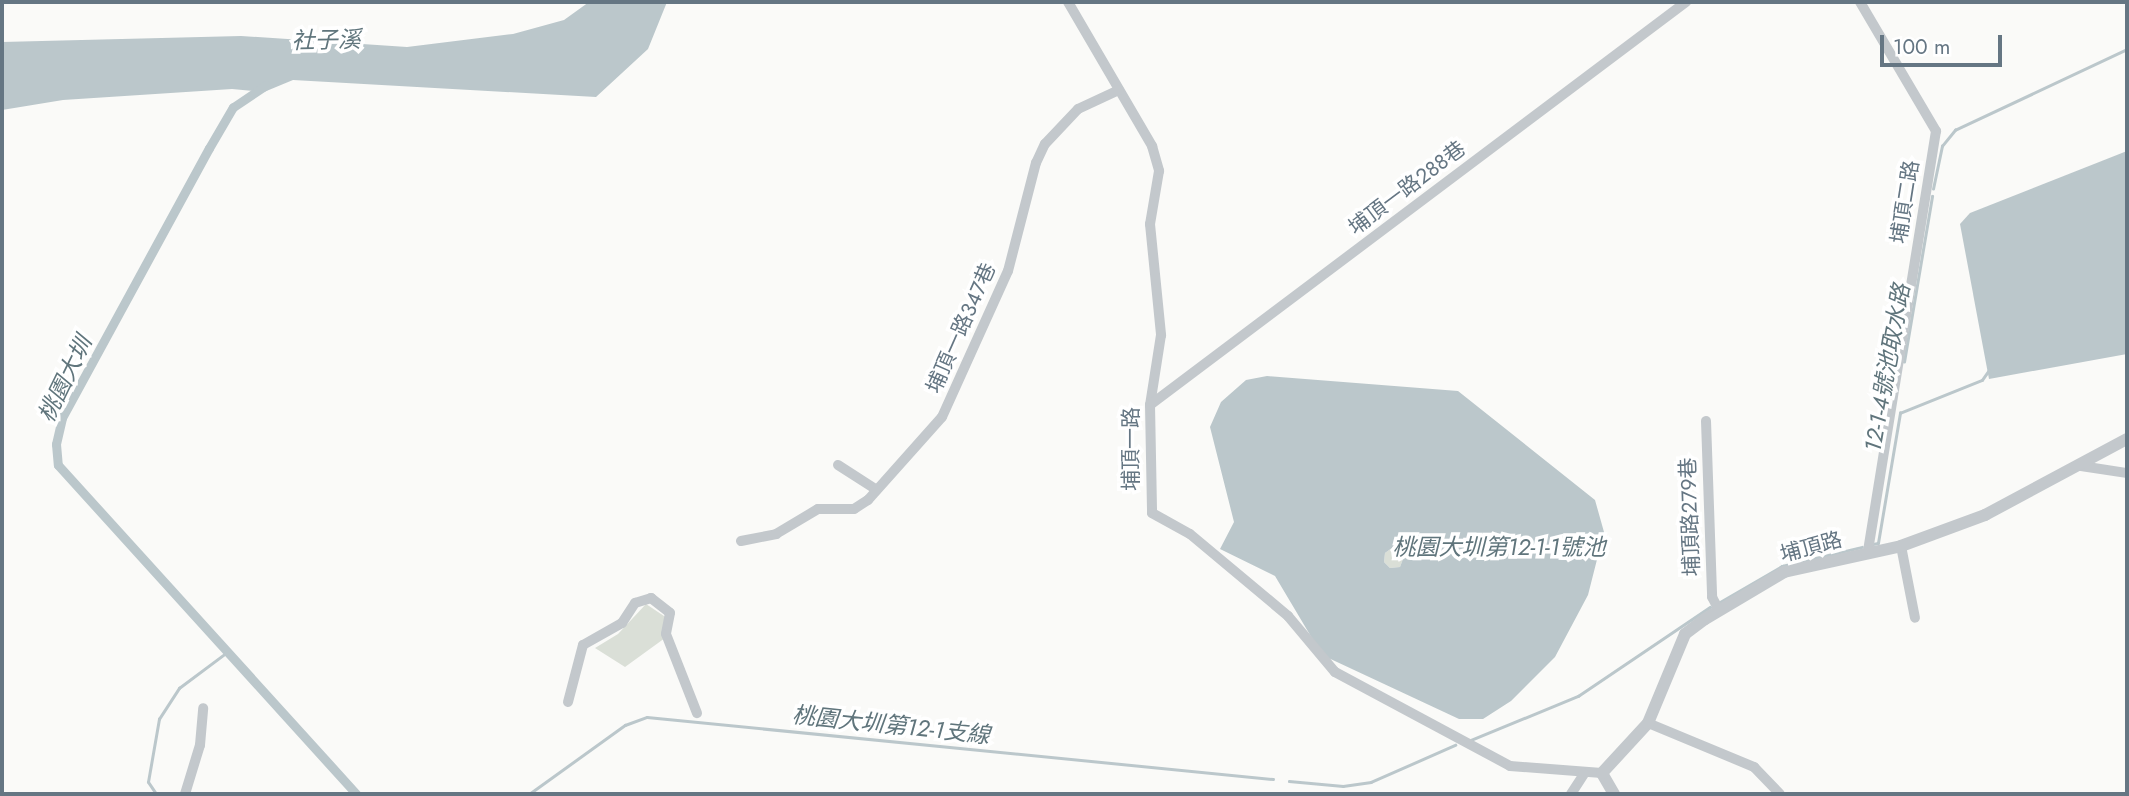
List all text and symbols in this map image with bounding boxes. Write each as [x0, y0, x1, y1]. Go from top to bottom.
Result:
scale bar [1884, 21, 2007, 65]
water label: 社子溪 [291, 26, 361, 54]
text: 100 m [1893, 32, 1950, 62]
street label: 埔頂一路288巷 [1344, 136, 1470, 240]
street label: 埔頂二路 [1886, 159, 1924, 245]
street label: 埔頂一路347巷 [921, 259, 1001, 397]
water label: 12-1-4號池取水路 [1859, 282, 1915, 454]
water label: 桃園大圳 [32, 332, 98, 426]
street label: 埔頂一路 [1118, 407, 1144, 491]
street label: 埔頂路279巷 [1675, 457, 1705, 577]
street label: 埔頂路 [1777, 527, 1845, 567]
water label: 桃園大圳第12-1-1號池 [1392, 533, 1606, 561]
water label: 桃園大圳第12-1支線 [791, 701, 991, 749]

